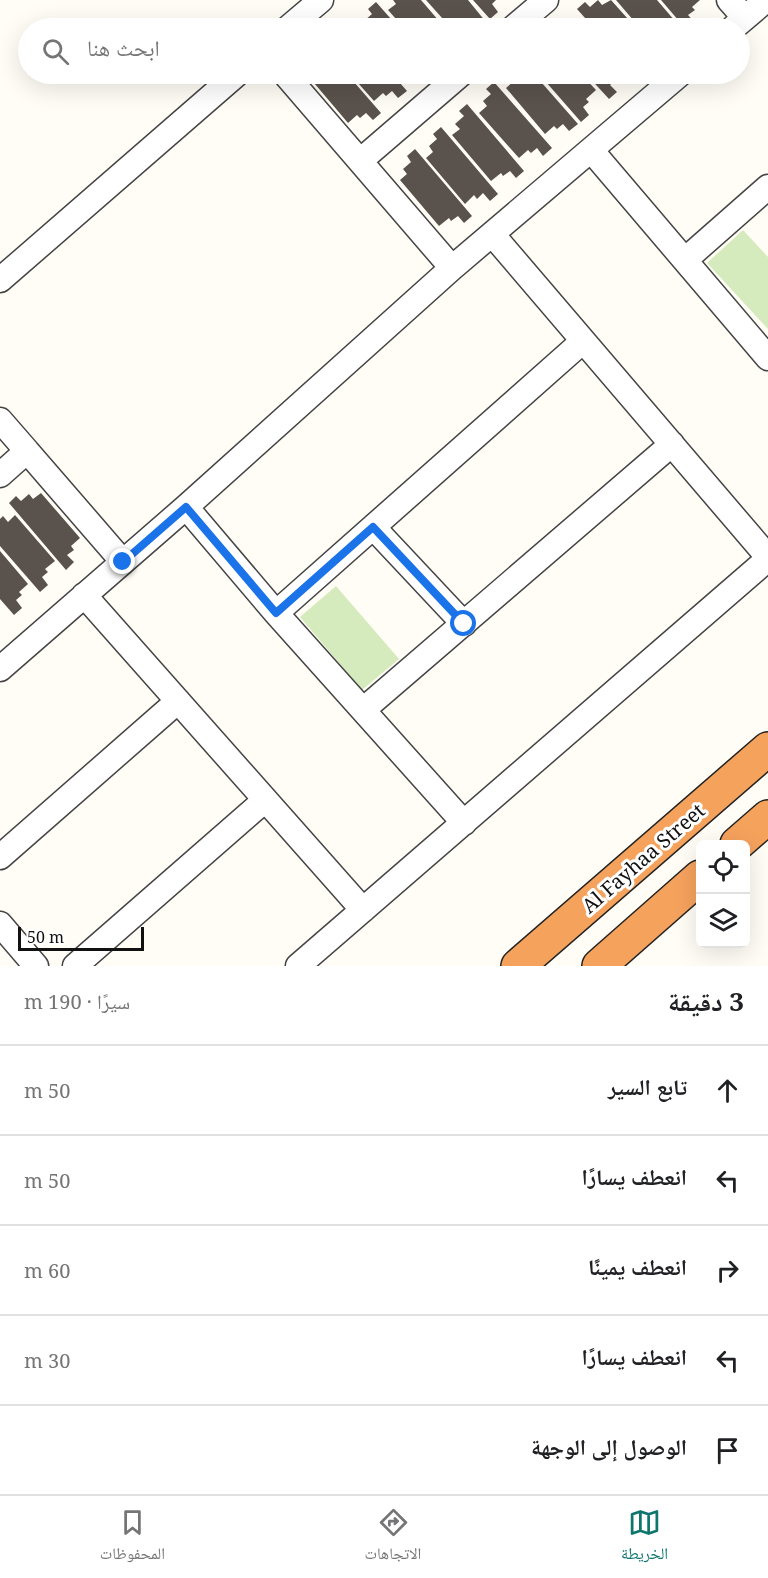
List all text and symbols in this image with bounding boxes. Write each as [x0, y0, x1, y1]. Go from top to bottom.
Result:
search box [18, 18, 750, 84]
text: ابحث هنا [87, 32, 160, 62]
icon: search [39, 35, 72, 68]
route end [109, 548, 135, 574]
route start [450, 610, 476, 636]
street label: Al Fayhaa Street [576, 797, 710, 919]
map controls [696, 840, 750, 948]
button: locate [696, 840, 750, 894]
button: layers [696, 894, 750, 948]
scale bar [18, 924, 144, 952]
text: 50 m [27, 926, 64, 948]
text: 3 دقيقة [668, 983, 744, 1019]
text: سيرًا · 190 m [24, 988, 130, 1015]
text: تابع السير [608, 1071, 687, 1101]
icon: ahead [711, 1074, 744, 1107]
text: 50 m [24, 1077, 70, 1104]
text: انعطف يسارًا [582, 1161, 687, 1191]
icon: left [711, 1164, 744, 1197]
text: 50 m [24, 1167, 70, 1194]
text: انعطف يمينًا [588, 1251, 687, 1281]
icon: right [711, 1254, 744, 1287]
text: 60 m [24, 1257, 70, 1284]
text: انعطف يسارًا [582, 1341, 687, 1371]
icon: left [711, 1344, 744, 1377]
text: 30 m [24, 1347, 70, 1374]
text: الوصول إلى الوجهة [531, 1431, 687, 1461]
icon: arrive [711, 1434, 744, 1467]
tab: المحفوظات [100, 1506, 165, 1569]
tab: الاتجاهات [365, 1506, 421, 1569]
tab: الخريطة [621, 1506, 668, 1569]

